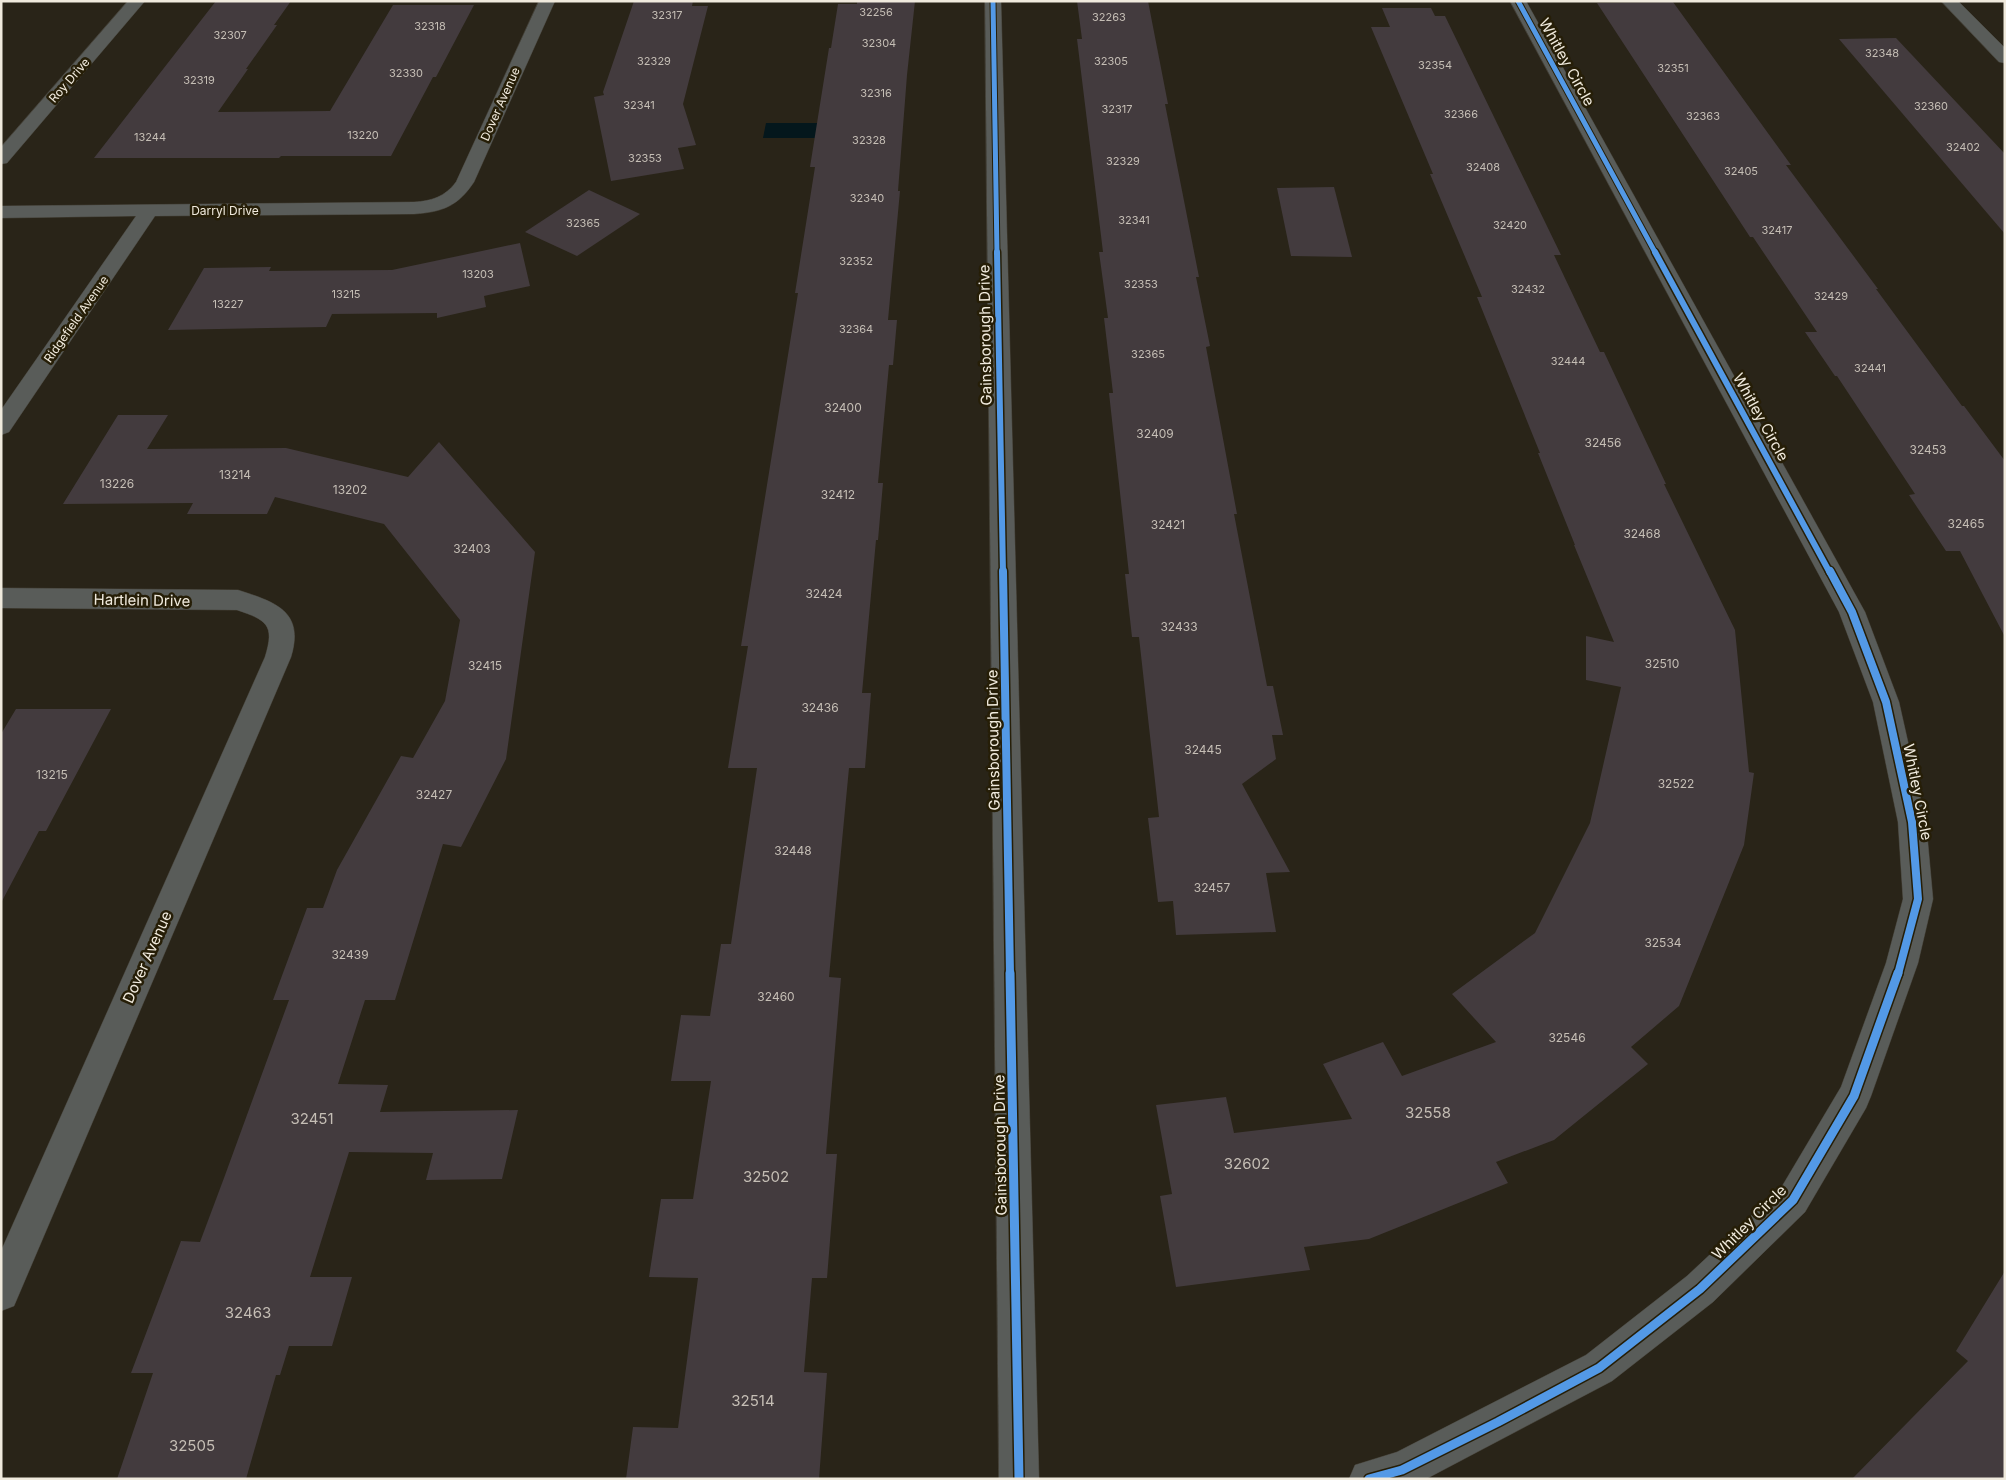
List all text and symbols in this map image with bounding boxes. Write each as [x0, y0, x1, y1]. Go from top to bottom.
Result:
house number: 32256 [859, 5, 893, 19]
house number: 32317 [652, 8, 683, 22]
house number: 32263 [1092, 10, 1126, 24]
street label: Whitley Circle [1535, 15, 1599, 109]
house number: 32318 [414, 19, 446, 33]
house number: 32307 [213, 28, 247, 42]
house number: 32304 [862, 36, 896, 50]
house number: 32348 [1865, 46, 1899, 60]
house number: 32329 [637, 54, 671, 68]
house number: 32305 [1094, 54, 1128, 68]
street label: Roy Drive [45, 55, 93, 105]
house number: 32354 [1418, 58, 1452, 72]
house number: 32351 [1657, 61, 1689, 75]
street label: Dover Avenue [477, 65, 523, 143]
house number: 32330 [389, 66, 423, 80]
house number: 32319 [183, 73, 215, 87]
house number: 32316 [860, 86, 892, 100]
house number: 32341 [623, 98, 655, 112]
house number: 32360 [1914, 99, 1948, 113]
house number: 32317 [1102, 102, 1133, 116]
house number: 32366 [1444, 107, 1478, 121]
house number: 32363 [1686, 109, 1720, 123]
house number: 13220 [347, 128, 379, 142]
house number: 13244 [134, 130, 166, 144]
house number: 32328 [852, 133, 886, 147]
house number: 32402 [1946, 140, 1980, 154]
house number: 32353 [628, 151, 662, 165]
house number: 32329 [1106, 154, 1140, 168]
house number: 32408 [1466, 160, 1500, 174]
house number: 32405 [1724, 164, 1758, 178]
house number: 32340 [850, 191, 884, 205]
street label: Darryl Drive [191, 203, 259, 218]
house number: 32341 [1118, 213, 1150, 227]
house number: 32365 [566, 216, 600, 230]
house number: 32420 [1493, 218, 1527, 232]
house number: 32417 [1762, 223, 1792, 237]
house number: 32352 [839, 254, 873, 268]
street label: Gainsborough Drive [974, 264, 996, 406]
house number: 13203 [462, 267, 494, 281]
street label: Ridgefield Avenue [40, 273, 112, 365]
house number: 32353 [1124, 277, 1158, 291]
house number: 32432 [1511, 282, 1545, 296]
house number: 13215 [331, 287, 361, 301]
house number: 32429 [1814, 289, 1848, 303]
house number: 13227 [213, 297, 243, 311]
house number: 32364 [839, 322, 873, 336]
house number: 32365 [1131, 347, 1165, 361]
house number: 32444 [1551, 354, 1585, 368]
house number: 32441 [1854, 361, 1886, 375]
street label: Whitley Circle [1729, 370, 1793, 464]
house number: 32400 [824, 400, 862, 415]
house number: 32409 [1136, 426, 1174, 441]
house number: 32456 [1584, 435, 1622, 450]
house number: 32453 [1909, 442, 1947, 457]
house number: 13214 [219, 467, 251, 482]
house number: 13226 [100, 476, 134, 491]
house number: 13202 [333, 482, 367, 497]
house number: 32412 [821, 487, 855, 502]
house number: 32465 [1947, 516, 1985, 531]
house number: 32421 [1151, 517, 1185, 532]
house number: 32468 [1623, 526, 1661, 541]
house number: 32403 [453, 541, 491, 556]
house number: 32424 [805, 586, 843, 601]
street label: Hartlein Drive [93, 590, 191, 610]
house number: 32433 [1160, 619, 1198, 634]
house number: 32510 [1645, 656, 1679, 671]
house number: 32415 [468, 658, 502, 673]
street label: Gainsborough Drive [982, 669, 1004, 811]
house number: 32436 [801, 700, 839, 715]
house number: 32445 [1184, 742, 1222, 757]
street label: Whitley Circle [1899, 742, 1937, 842]
house number: 13215 [36, 767, 68, 782]
house number: 32522 [1658, 776, 1694, 791]
house number: 32427 [416, 787, 452, 802]
house number: 32448 [774, 843, 812, 858]
house number: 32457 [1194, 880, 1230, 895]
street label: Dover Avenue [118, 908, 176, 1006]
house number: 32534 [1644, 935, 1682, 950]
house number: 32439 [331, 947, 369, 962]
house number: 32460 [757, 989, 795, 1004]
house number: 32546 [1548, 1030, 1586, 1045]
street label: Gainsborough Drive [989, 1074, 1011, 1216]
house number: 32558 [1405, 1103, 1451, 1122]
house number: 32451 [290, 1109, 334, 1128]
house number: 32602 [1224, 1154, 1270, 1173]
house number: 32502 [743, 1167, 789, 1186]
street label: Whitley Circle [1708, 1181, 1790, 1263]
house number: 32463 [225, 1303, 271, 1322]
house number: 32514 [731, 1391, 775, 1410]
house number: 32505 [169, 1436, 215, 1455]

